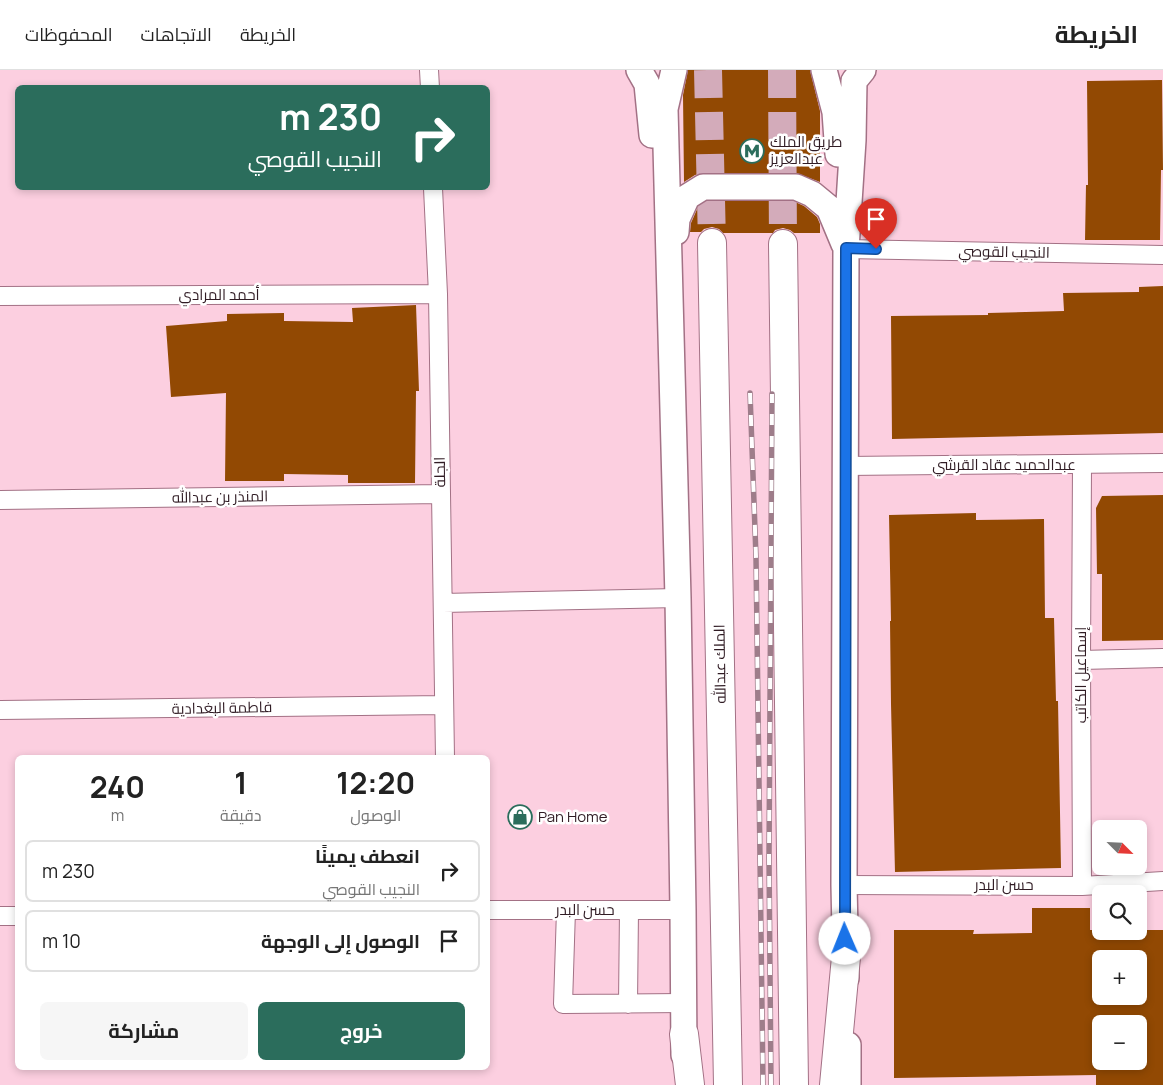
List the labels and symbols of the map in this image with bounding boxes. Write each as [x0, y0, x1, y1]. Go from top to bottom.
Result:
place label: طريق الملك عبدالعزيز [769, 131, 842, 169]
metro station icon: طريق الملك عبدالعزيز [739, 138, 765, 164]
pin [855, 198, 897, 249]
street label: النجيب القوصي [958, 240, 1050, 265]
street label: أحمد المرادي [178, 284, 260, 307]
street label: عبدالحميد عقاد القرشي [932, 454, 1076, 477]
street label: الجلة [429, 457, 450, 487]
street label: المنذر بن عبدالله [172, 485, 268, 508]
street label: الملك عبدالله [708, 624, 731, 704]
street label: إسماعيل الكاتب [1070, 627, 1091, 723]
street label: فاطمة البغدادية [172, 696, 272, 719]
shop icon: Pan Home [507, 804, 533, 830]
place label: Pan Home [538, 806, 608, 827]
north arrow [1092, 820, 1148, 875]
street label: حسن البدر [974, 874, 1033, 895]
street label: حسن البدر [555, 899, 614, 920]
position arrow [818, 912, 870, 964]

